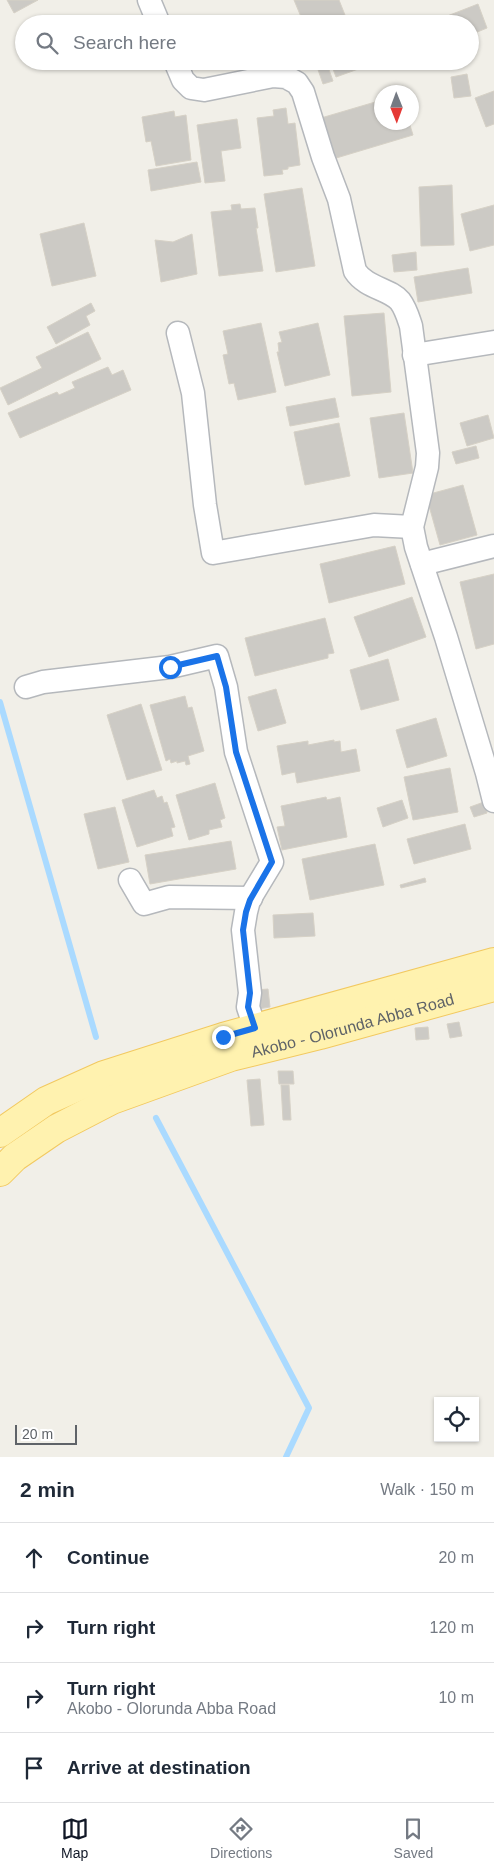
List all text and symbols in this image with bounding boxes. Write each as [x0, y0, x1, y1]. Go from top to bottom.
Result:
search box [15, 15, 479, 70]
icon: search [33, 29, 61, 57]
text: Search here [73, 32, 177, 53]
north arrow [374, 85, 419, 130]
route start [159, 656, 182, 679]
street label: Akobo - Olorunda Abba Road [249, 990, 456, 1060]
route end [212, 1026, 235, 1049]
map controls [434, 1397, 479, 1442]
button: locate [434, 1397, 479, 1442]
scale bar [15, 1422, 78, 1445]
text: 20 m [22, 1426, 53, 1442]
text: 2 min [20, 1478, 75, 1501]
text: Walk · 150 m [380, 1481, 474, 1498]
icon: ahead [20, 1544, 48, 1572]
text: Continue [67, 1547, 149, 1568]
text: 20 m [438, 1549, 474, 1566]
icon: right [20, 1614, 48, 1642]
text: Turn right [67, 1617, 155, 1638]
text: 120 m [430, 1619, 474, 1636]
text: Turn right [67, 1678, 155, 1699]
icon: right [20, 1684, 48, 1712]
text: 10 m [438, 1689, 474, 1706]
text: Akobo - Olorunda Abba Road [67, 1700, 276, 1717]
icon: arrive [20, 1754, 48, 1782]
text: Arrive at destination [67, 1757, 251, 1778]
tab: Map [61, 1815, 89, 1861]
tab: Directions [210, 1815, 272, 1861]
tab: Saved [394, 1815, 433, 1861]

